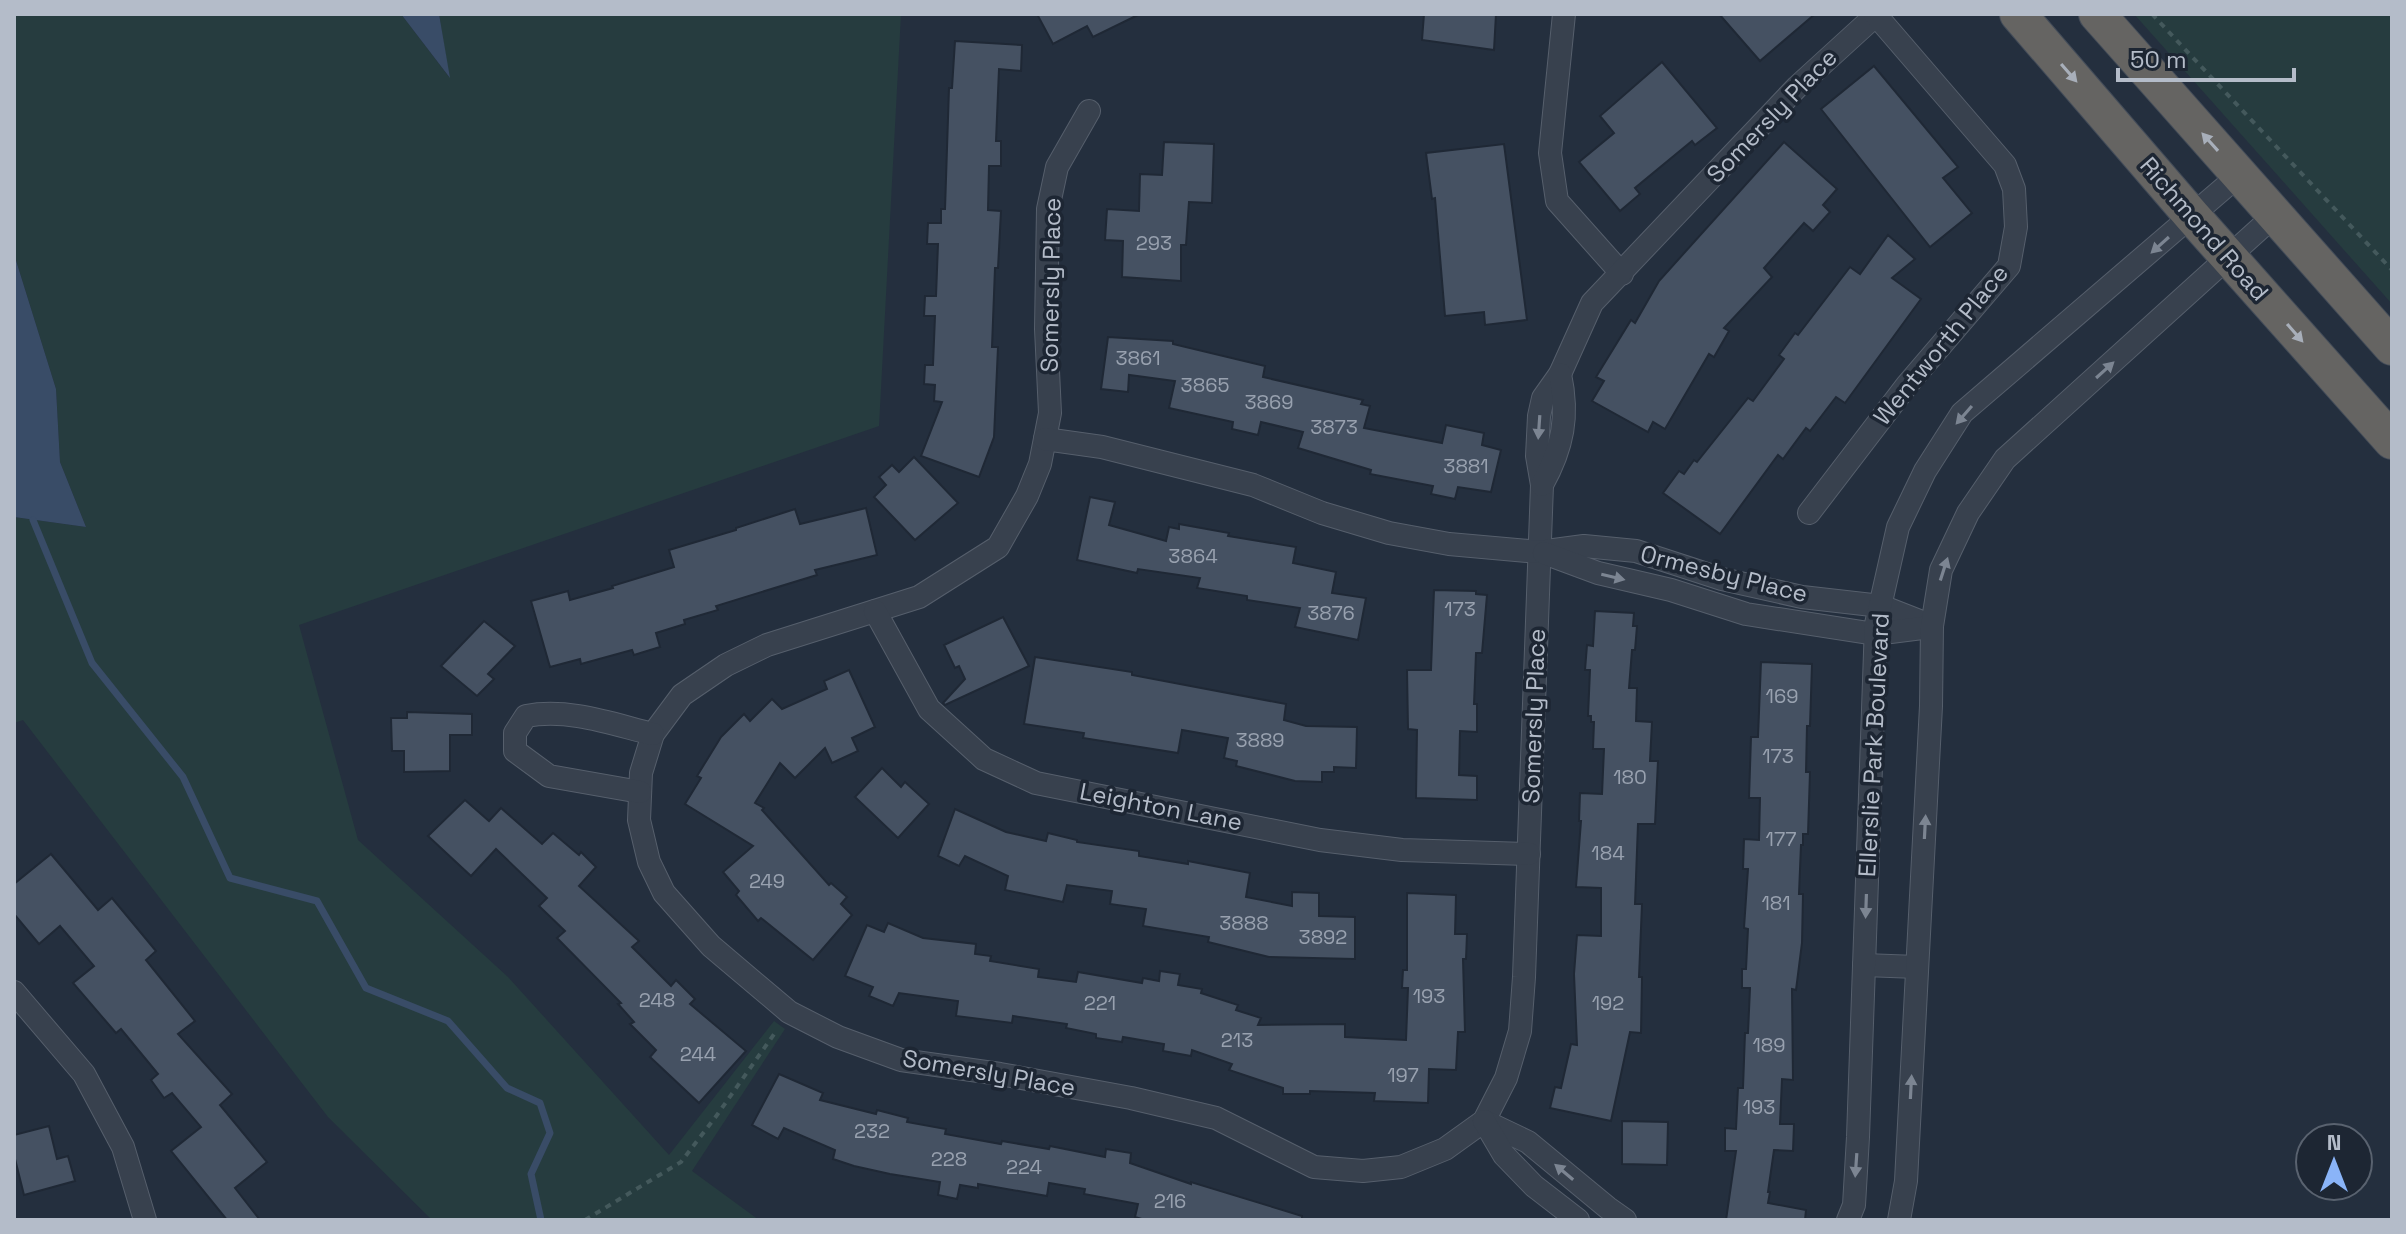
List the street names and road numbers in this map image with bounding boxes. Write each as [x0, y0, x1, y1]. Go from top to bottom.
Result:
street label: Somersly Place [1700, 42, 1844, 189]
street label: Richmond Road [2133, 150, 2275, 307]
street label: Somersly Place [1033, 197, 1068, 373]
street label: Wentworth Place [1866, 258, 2015, 431]
street label: Ormesby Place [1637, 538, 1811, 609]
street label: Ellerslie Park Boulevard [1851, 612, 1896, 878]
street label: Somersly Place [1515, 628, 1552, 804]
street label: Leighton Lane [1077, 776, 1245, 837]
street label: Somersly Place [900, 1042, 1078, 1103]

